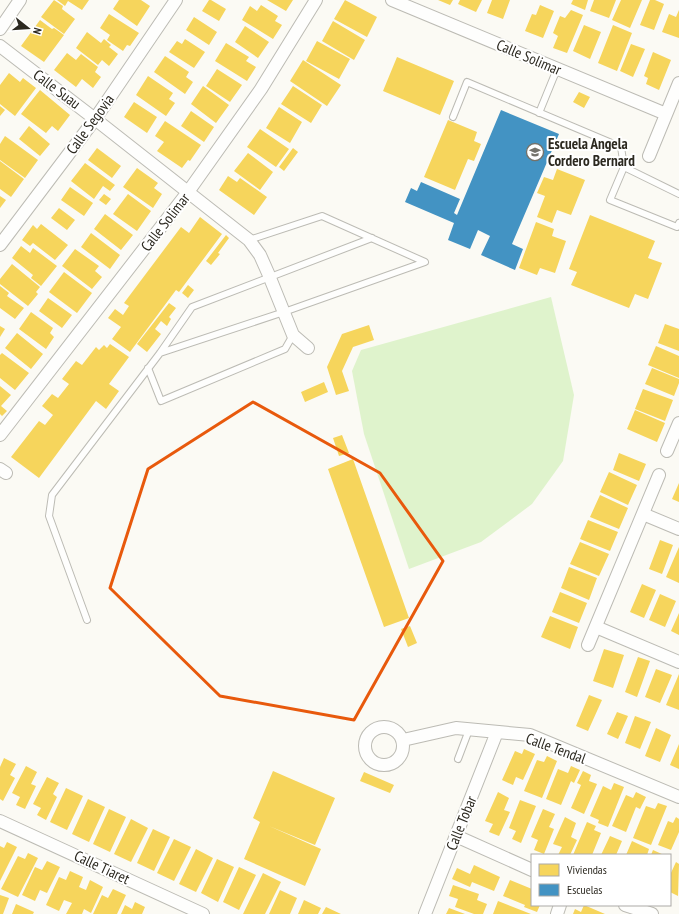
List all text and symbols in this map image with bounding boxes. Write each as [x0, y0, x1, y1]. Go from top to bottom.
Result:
north arrow [8, 8, 48, 48]
text: N [30, 26, 45, 36]
street label: Calle Solimar [494, 35, 565, 79]
street label: Calle Suau [30, 65, 84, 113]
street label: Calle Segovia [62, 90, 118, 158]
place label: Escuela Angela Cordero Bernard [548, 134, 635, 170]
school or university icon: Escuela Angela Cordero Bernard [525, 142, 545, 162]
street label: Calle Solimar [136, 188, 194, 255]
street label: Calle Tendal [523, 728, 589, 768]
street label: Calle Tobar [442, 792, 481, 853]
street label: Calle Tiaret [71, 846, 133, 888]
legend [531, 854, 671, 906]
text: Viviendas [566, 862, 607, 877]
text: Escuelas [567, 882, 602, 897]

